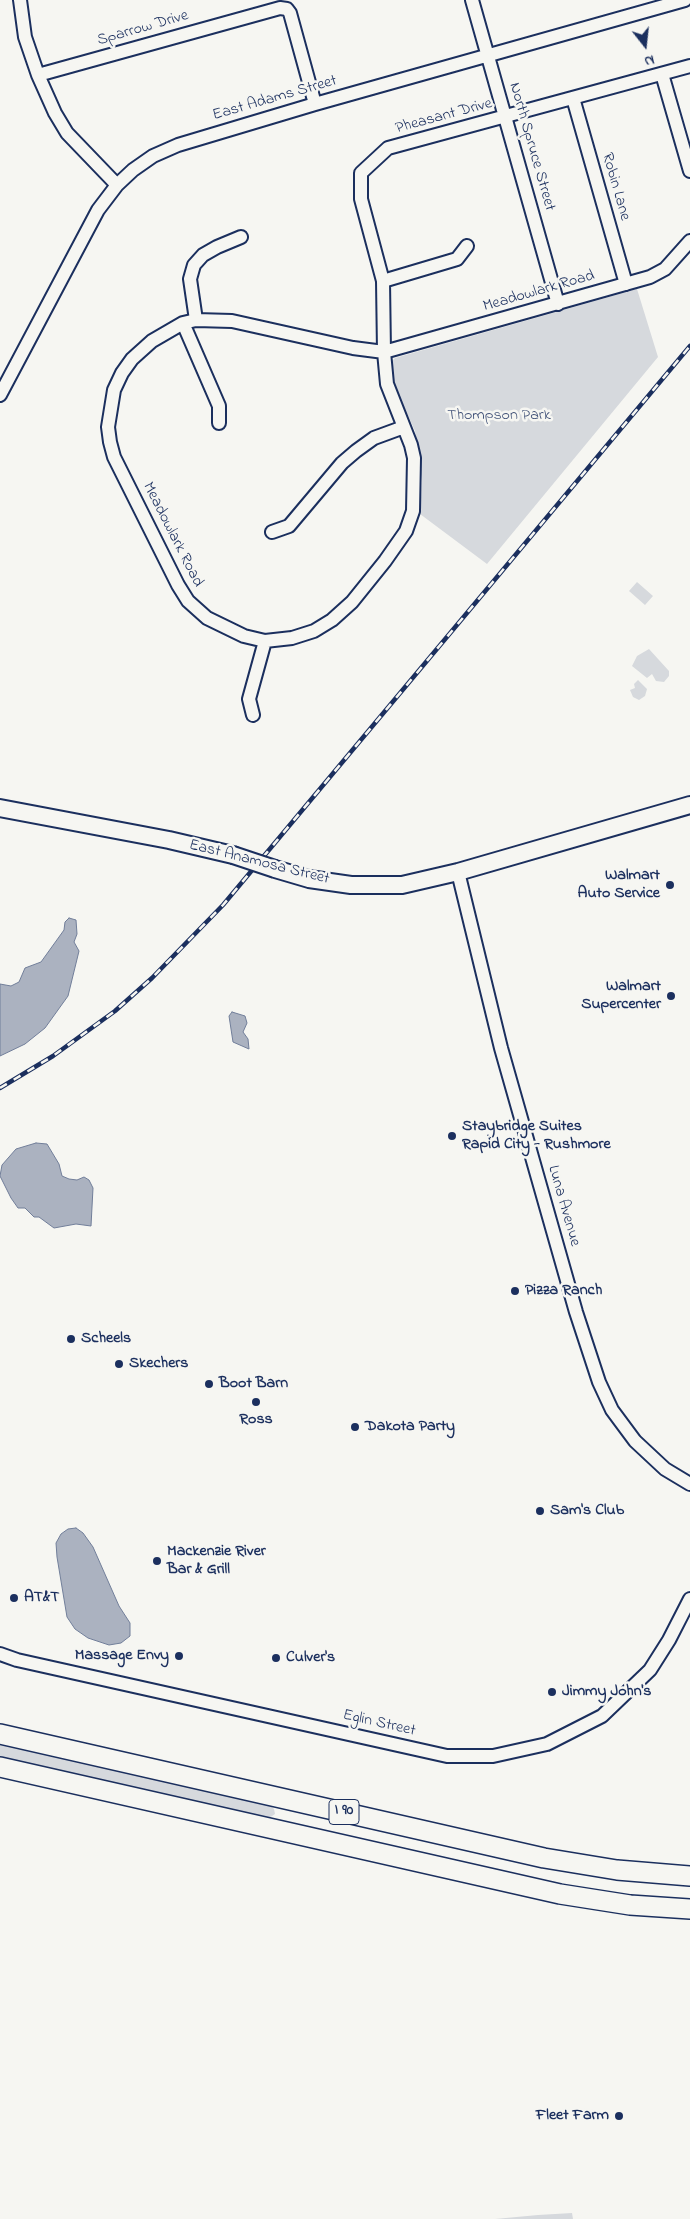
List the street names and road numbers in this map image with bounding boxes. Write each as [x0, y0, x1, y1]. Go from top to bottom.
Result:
street label: Sparrow Drive [95, 7, 191, 51]
street label: East Adams Street [211, 72, 339, 126]
street label: North Spruce Street [503, 81, 559, 213]
street label: Pheasant Drive [394, 95, 494, 139]
street label: Robin Lane [596, 151, 634, 223]
street label: Meadowlark Road [481, 267, 597, 317]
street label: Meadowlark Road [137, 479, 207, 591]
street label: East Anamosa Street [187, 836, 331, 890]
street label: Luna Avenue [542, 1163, 584, 1249]
street label: Eglin Street [341, 1706, 417, 1742]
road number: I 90 [329, 1800, 359, 1824]

